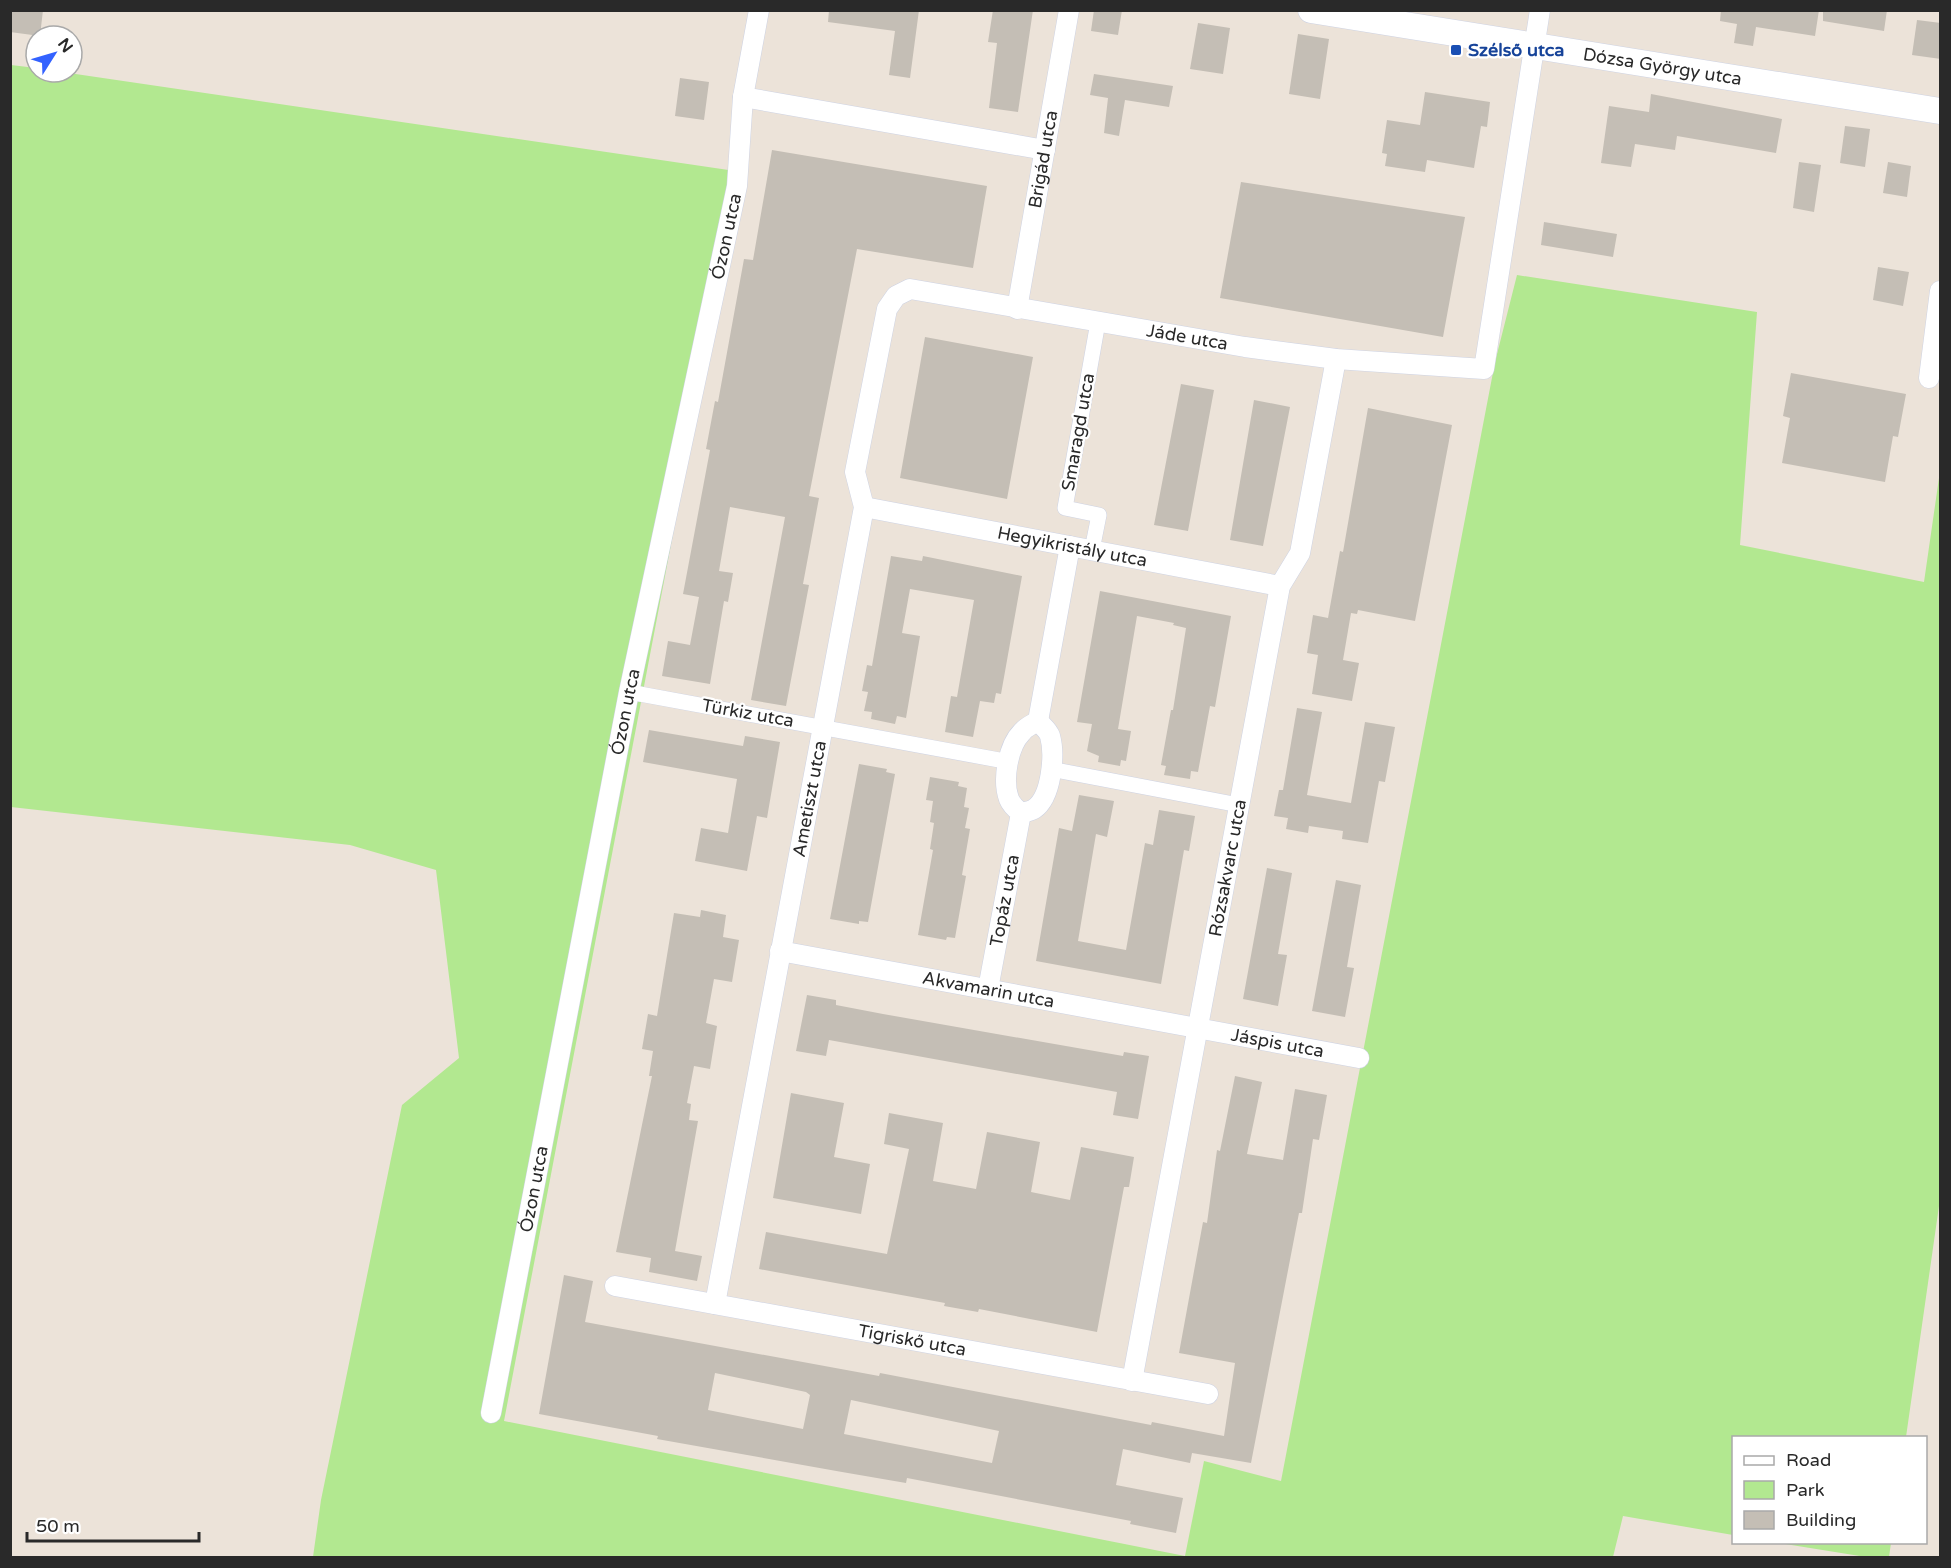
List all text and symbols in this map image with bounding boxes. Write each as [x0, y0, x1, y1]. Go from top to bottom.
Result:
north arrow [24, 24, 84, 84]
text: N [53, 34, 77, 57]
place label: Szélső utca [1468, 39, 1564, 61]
marker: Szélső utca [1449, 43, 1463, 57]
street label: Dózsa György utca [1582, 43, 1743, 90]
street label: Brigád utca [1024, 109, 1062, 210]
street label: Ózon utca [706, 191, 746, 282]
street label: Jáde utca [1145, 319, 1230, 355]
street label: Smaragd utca [1057, 371, 1099, 493]
street label: Hegyikristály utca [995, 522, 1149, 572]
street label: Ózon utca [606, 666, 645, 757]
street label: Türkiz utca [700, 694, 796, 732]
street label: Ametiszt utca [788, 739, 831, 859]
street label: Rózsakvarc utca [1204, 797, 1251, 938]
street label: Topáz utca [985, 853, 1024, 948]
street label: Akvamarin utca [921, 967, 1056, 1013]
street label: Jáspis utca [1229, 1024, 1326, 1062]
street label: Ózon utca [515, 1144, 553, 1234]
street label: Tigriskő utca [856, 1319, 968, 1361]
legend [1732, 1436, 1927, 1544]
text: Road [1786, 1449, 1831, 1471]
text: Park [1786, 1479, 1825, 1501]
scale bar [27, 1505, 200, 1543]
text: Building [1786, 1509, 1856, 1531]
text: 50 m [36, 1515, 80, 1537]

